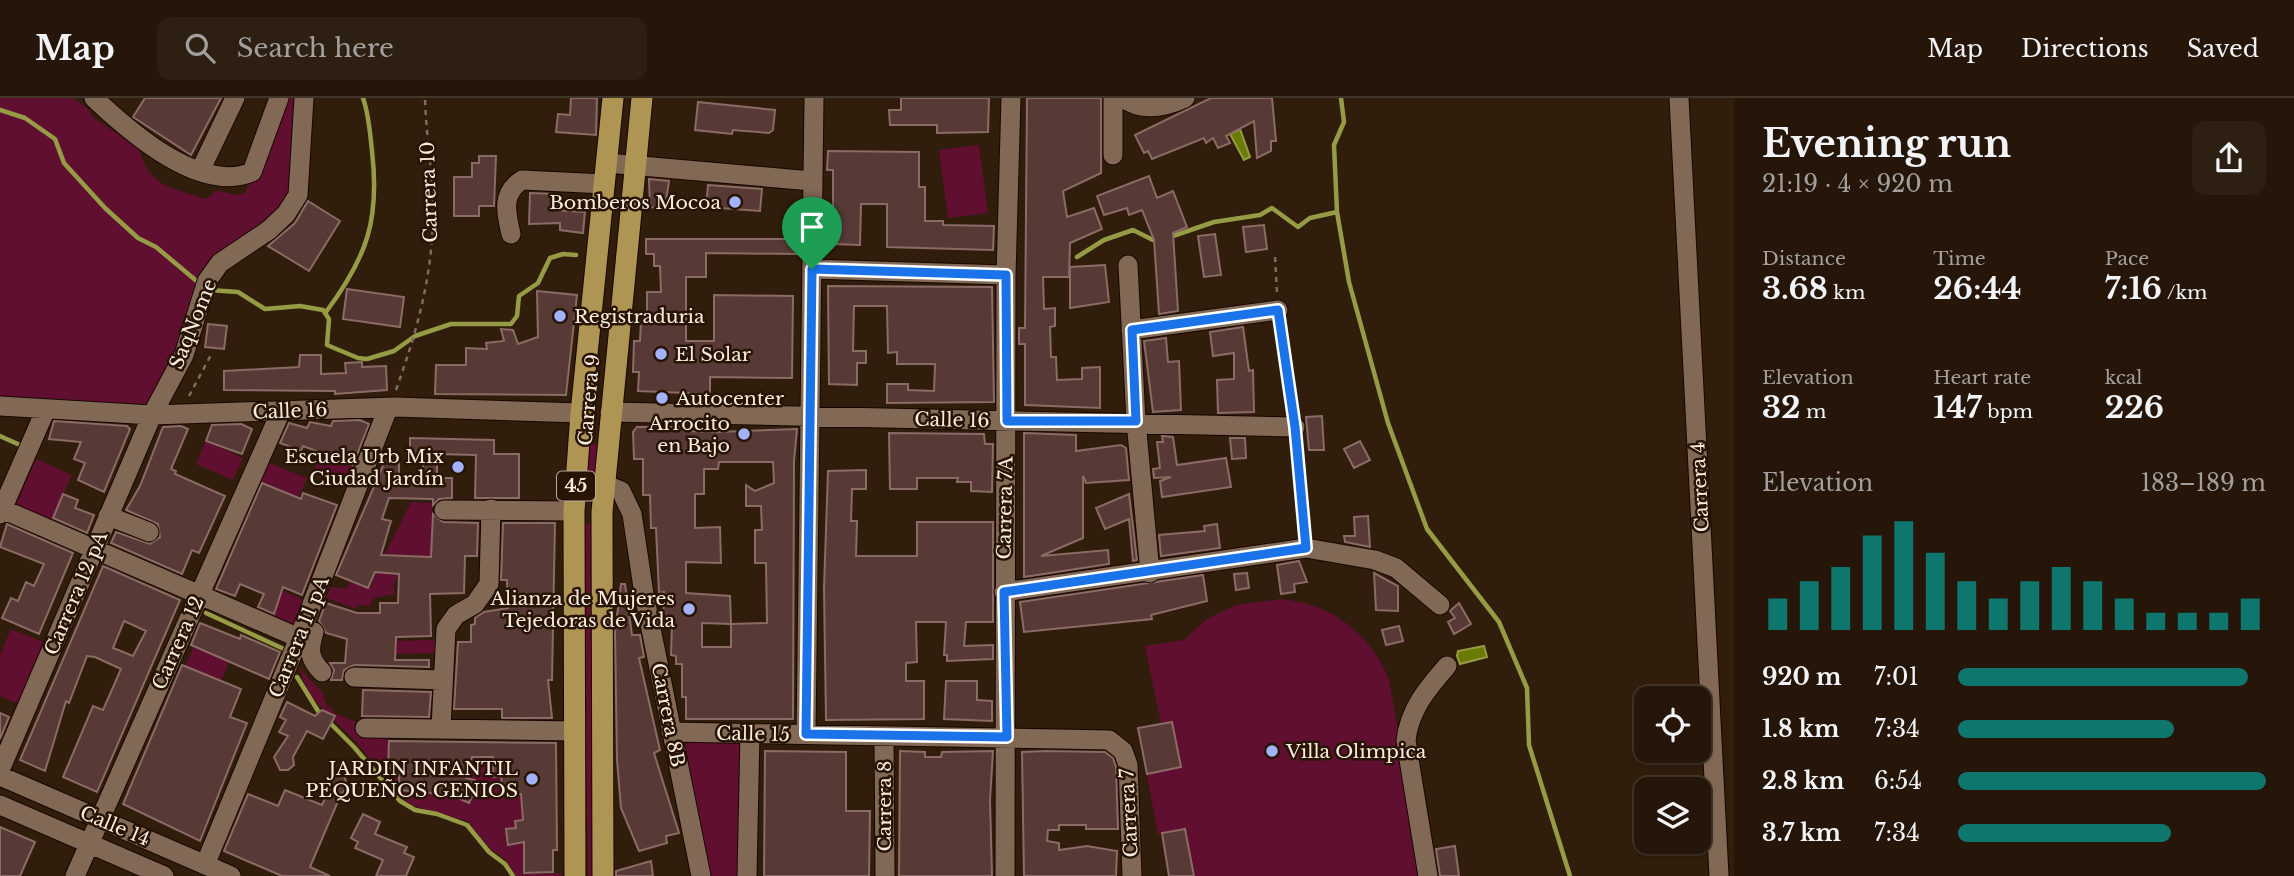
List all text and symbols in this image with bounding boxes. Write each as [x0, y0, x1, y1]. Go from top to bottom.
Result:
search box [157, 17, 647, 80]
text: Map [35, 28, 115, 69]
icon: search [181, 29, 219, 67]
text: Search here [237, 32, 394, 64]
text: Map [1927, 34, 1983, 63]
text: Directions [2021, 34, 2149, 63]
text: Saved [2187, 34, 2259, 63]
text: Evening run [1762, 120, 2011, 167]
button: share [2192, 121, 2266, 195]
street label: Carrera 10 [416, 141, 442, 243]
text: 21:19 · 4 × 920 m [1762, 170, 1953, 198]
place label: Bomberos Mocoa [549, 191, 721, 214]
marker: Bomberos Mocoa [727, 194, 743, 210]
pin [782, 197, 842, 269]
icon: arrive [793, 208, 831, 246]
text: Distance [1762, 247, 1846, 270]
text: Time [1933, 247, 1986, 270]
text: Pace [2105, 247, 2149, 270]
text: 3.68 [1762, 270, 1828, 307]
text: 26:44 [1933, 270, 2021, 307]
text: 7:16 [2105, 270, 2162, 307]
street label: SaqNome [165, 276, 221, 372]
text: km [1828, 281, 1865, 304]
text: /km [2162, 281, 2208, 304]
place label: Registraduria [574, 305, 705, 328]
marker: Registraduria [552, 308, 568, 324]
place label: El Solar [675, 343, 751, 366]
marker: El Solar [653, 346, 669, 362]
street label: Carrera 9 [574, 353, 604, 447]
text: Elevation [1762, 366, 1854, 389]
text: Heart rate [1933, 366, 2031, 389]
text: kcal [2105, 366, 2143, 389]
place label: Autocenter [675, 387, 784, 410]
text: 32 [1762, 389, 1801, 426]
text: 147 [1933, 389, 1982, 426]
text: 226 [2105, 389, 2164, 426]
marker: Autocenter [654, 390, 670, 406]
street label: Calle 16 [252, 398, 328, 424]
text: m [1801, 400, 1826, 423]
text: bpm [1982, 400, 2033, 423]
street label: Calle 16 [914, 408, 990, 432]
place label: Arrocito en Bajo [648, 412, 730, 457]
marker: Arrocito en Bajo [736, 426, 752, 442]
street label: Carrera 4 [1686, 441, 1714, 533]
place label: Escuela Urb Mix Ciudad Jardín [284, 445, 444, 490]
street label: Carrera 7A [993, 456, 1017, 560]
marker: Escuela Urb Mix Ciudad Jardín [450, 459, 466, 475]
text: Elevation [1762, 469, 1873, 497]
text: 183–189 m [2141, 469, 2266, 497]
road number: 45 [557, 472, 595, 500]
street label: Carrera 12 pA [40, 527, 113, 658]
street label: Carrera 11 pA [264, 573, 334, 701]
place label: Alianza de Mujeres Tejedoras de Vida [489, 587, 675, 632]
street label: Carrera 12 [147, 593, 209, 693]
marker: Alianza de Mujeres Tejedoras de Vida [681, 601, 697, 617]
street label: Carrera 8B [647, 661, 689, 769]
text: 920 m [1762, 663, 1841, 691]
text: 7:01 [1874, 663, 1919, 691]
map controls [1634, 686, 1711, 854]
button: locate [1634, 686, 1711, 763]
text: 1.8 km [1762, 715, 1839, 743]
text: 7:34 [1874, 715, 1920, 743]
street label: Calle 15 [716, 722, 790, 746]
place label: Villa Olimpica [1285, 740, 1427, 763]
marker: Villa Olimpica [1264, 743, 1280, 759]
place label: JARDIN INFANTIL PEQUEÑOS GENIOS [305, 757, 518, 802]
street label: Carrera 8 [873, 761, 896, 851]
text: 2.8 km [1762, 767, 1844, 795]
text: 6:54 [1874, 767, 1922, 795]
street label: Carrera 7 [1115, 768, 1143, 858]
marker: JARDIN INFANTIL PEQUEÑOS GENIOS [524, 771, 540, 787]
button: layers [1634, 777, 1711, 854]
street label: Calle 14 [76, 801, 154, 851]
text: 3.7 km [1762, 819, 1841, 847]
text: 7:34 [1874, 819, 1920, 847]

